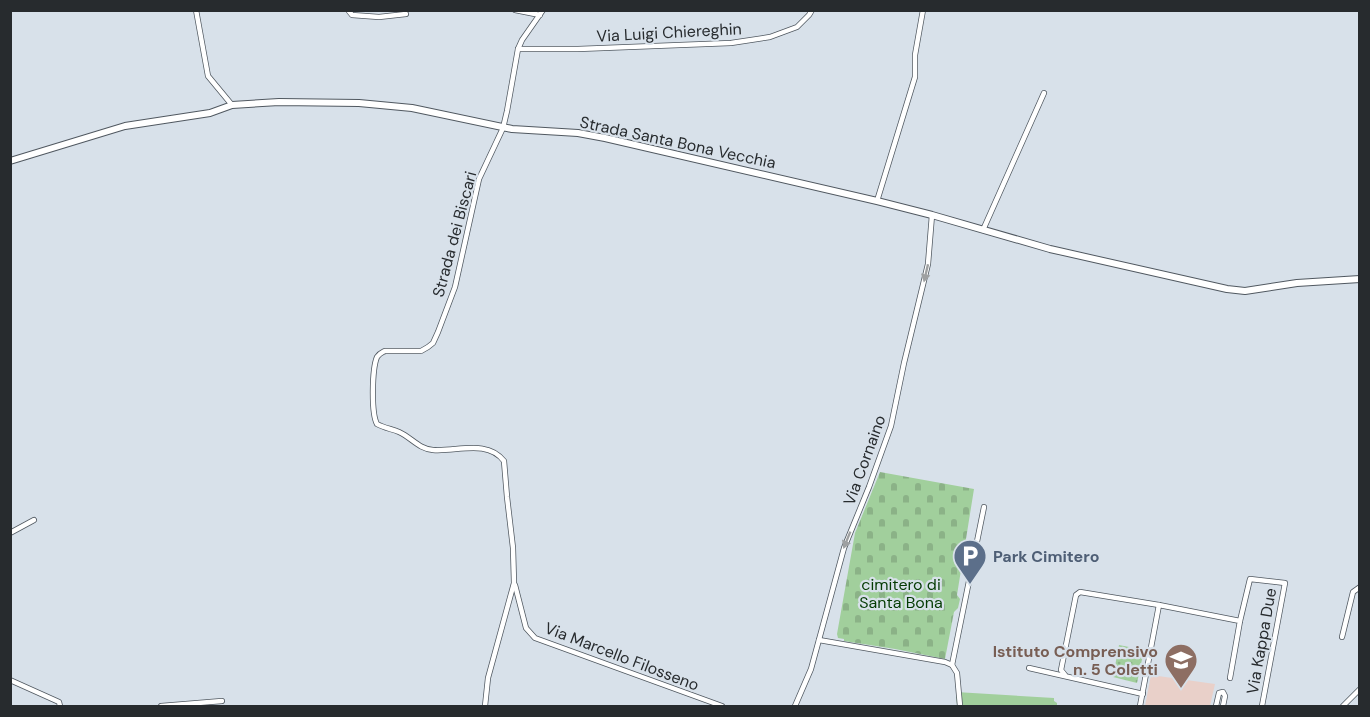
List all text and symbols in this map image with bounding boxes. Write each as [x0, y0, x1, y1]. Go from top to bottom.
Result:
street label: Via Luigi Chiereghin [596, 18, 742, 47]
street label: Strada Santa Bona Vecchia [578, 111, 778, 174]
street label: Strada dei Biscari [428, 169, 481, 299]
one-way arrow [921, 264, 931, 282]
street label: Via Cornaino [838, 412, 891, 508]
one-way arrow [842, 531, 851, 549]
parking icon: Park Cimitero [952, 538, 988, 585]
place label: Park Cimitero [993, 546, 1099, 567]
park label: cimitero di Santa Bona [859, 574, 943, 613]
street label: Via Kappa Due [1242, 586, 1281, 696]
street label: Via Marcello Filosseno [542, 617, 702, 696]
place label: Istituto Comprensivo n. 5 Coletti [993, 641, 1158, 680]
school or university icon: Istituto Comprensivo n. 5 Coletti [1163, 642, 1199, 689]

